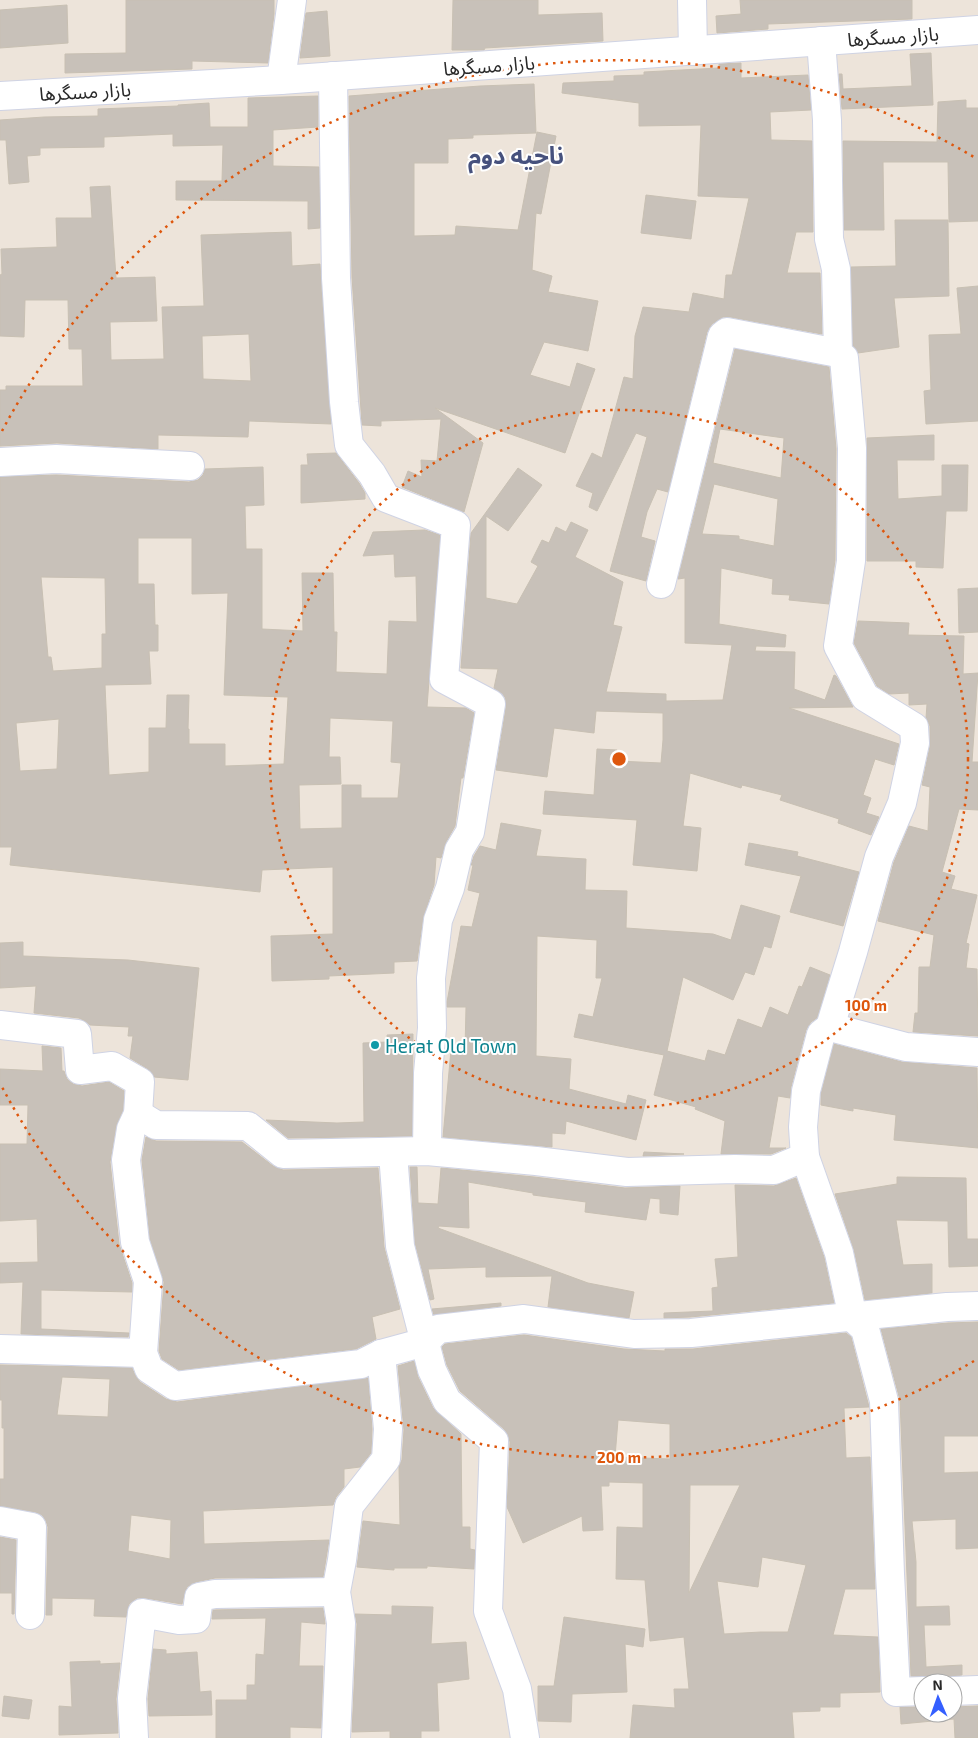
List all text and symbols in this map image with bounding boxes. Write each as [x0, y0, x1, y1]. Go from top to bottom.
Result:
street label: بازار مسگرها [846, 21, 940, 52]
street label: بازار مسگرها [442, 50, 536, 81]
street label: بازار مسگرها [39, 77, 132, 106]
district label: ناحیه دوم [468, 140, 564, 174]
centre of rings [610, 750, 628, 768]
text: 100 m [845, 996, 887, 1014]
place label: Herat Old Town [385, 1034, 517, 1057]
marker: Herat Old Town [369, 1039, 381, 1051]
text: 200 m [597, 1448, 641, 1466]
north arrow [913, 1673, 963, 1723]
text: N [932, 1676, 943, 1693]

